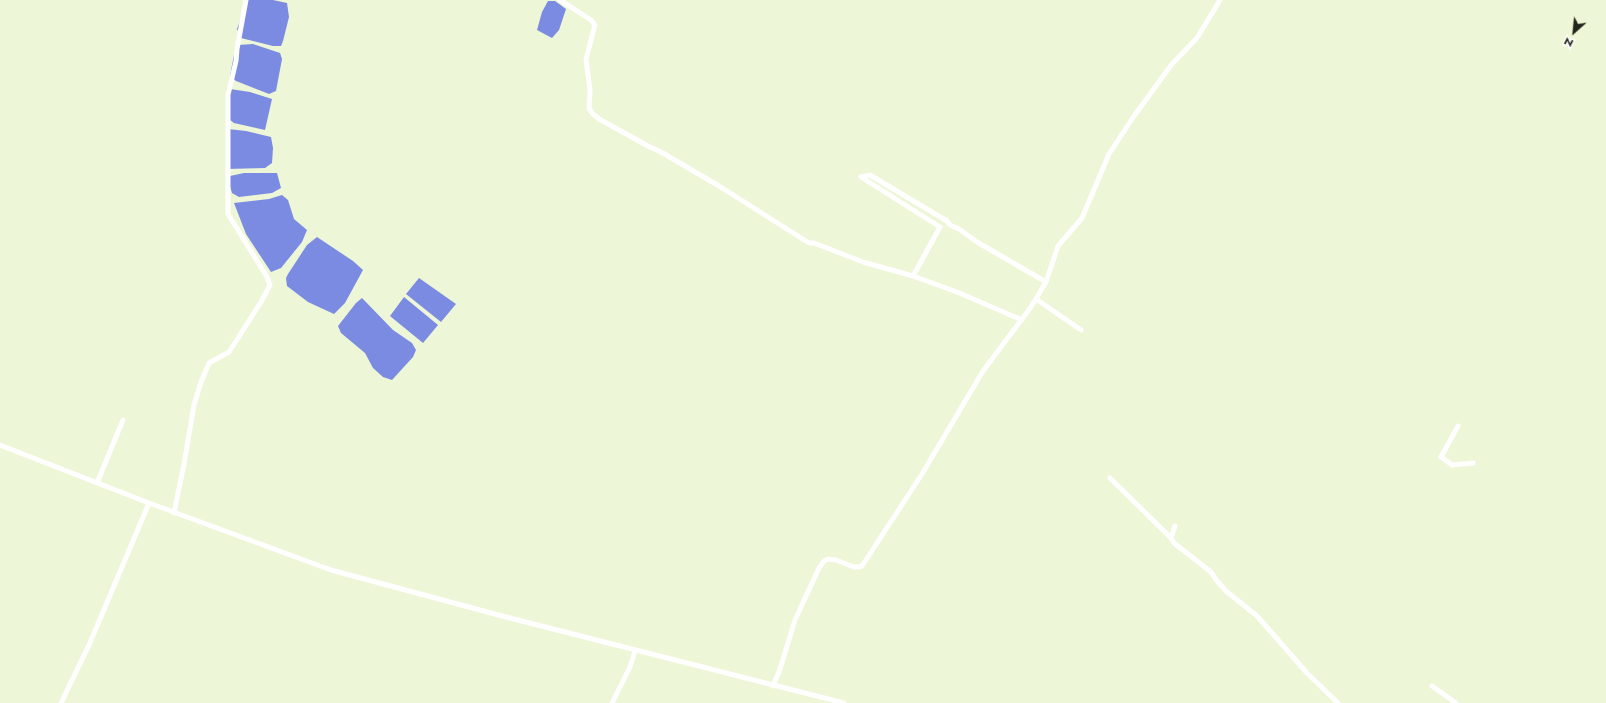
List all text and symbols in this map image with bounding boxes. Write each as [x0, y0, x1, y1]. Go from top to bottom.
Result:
north arrow [1554, 12, 1594, 52]
text: N [1561, 34, 1576, 52]

